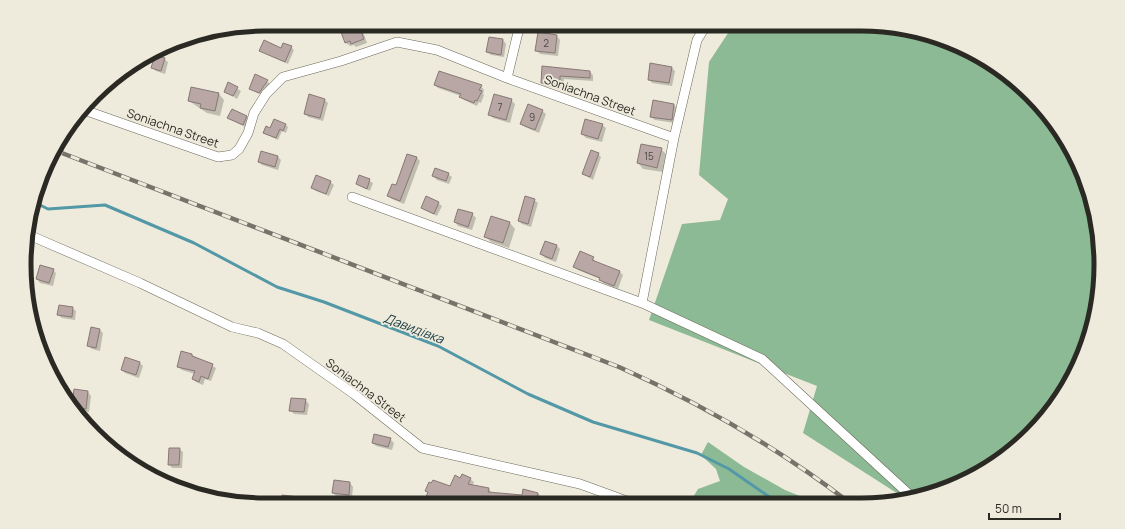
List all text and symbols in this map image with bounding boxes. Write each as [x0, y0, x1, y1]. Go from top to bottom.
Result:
house number: 2 [543, 36, 549, 50]
street label: Soniachna Street [542, 71, 638, 120]
house number: 7 [497, 100, 503, 114]
street label: Soniachna Street [125, 104, 221, 152]
house number: 9 [529, 110, 535, 124]
house number: 15 [644, 149, 654, 163]
water label: Давидівка [382, 308, 447, 348]
street label: Soniachna Street [322, 354, 410, 426]
scale bar [989, 495, 1060, 521]
text: 50 m [995, 500, 1022, 517]

